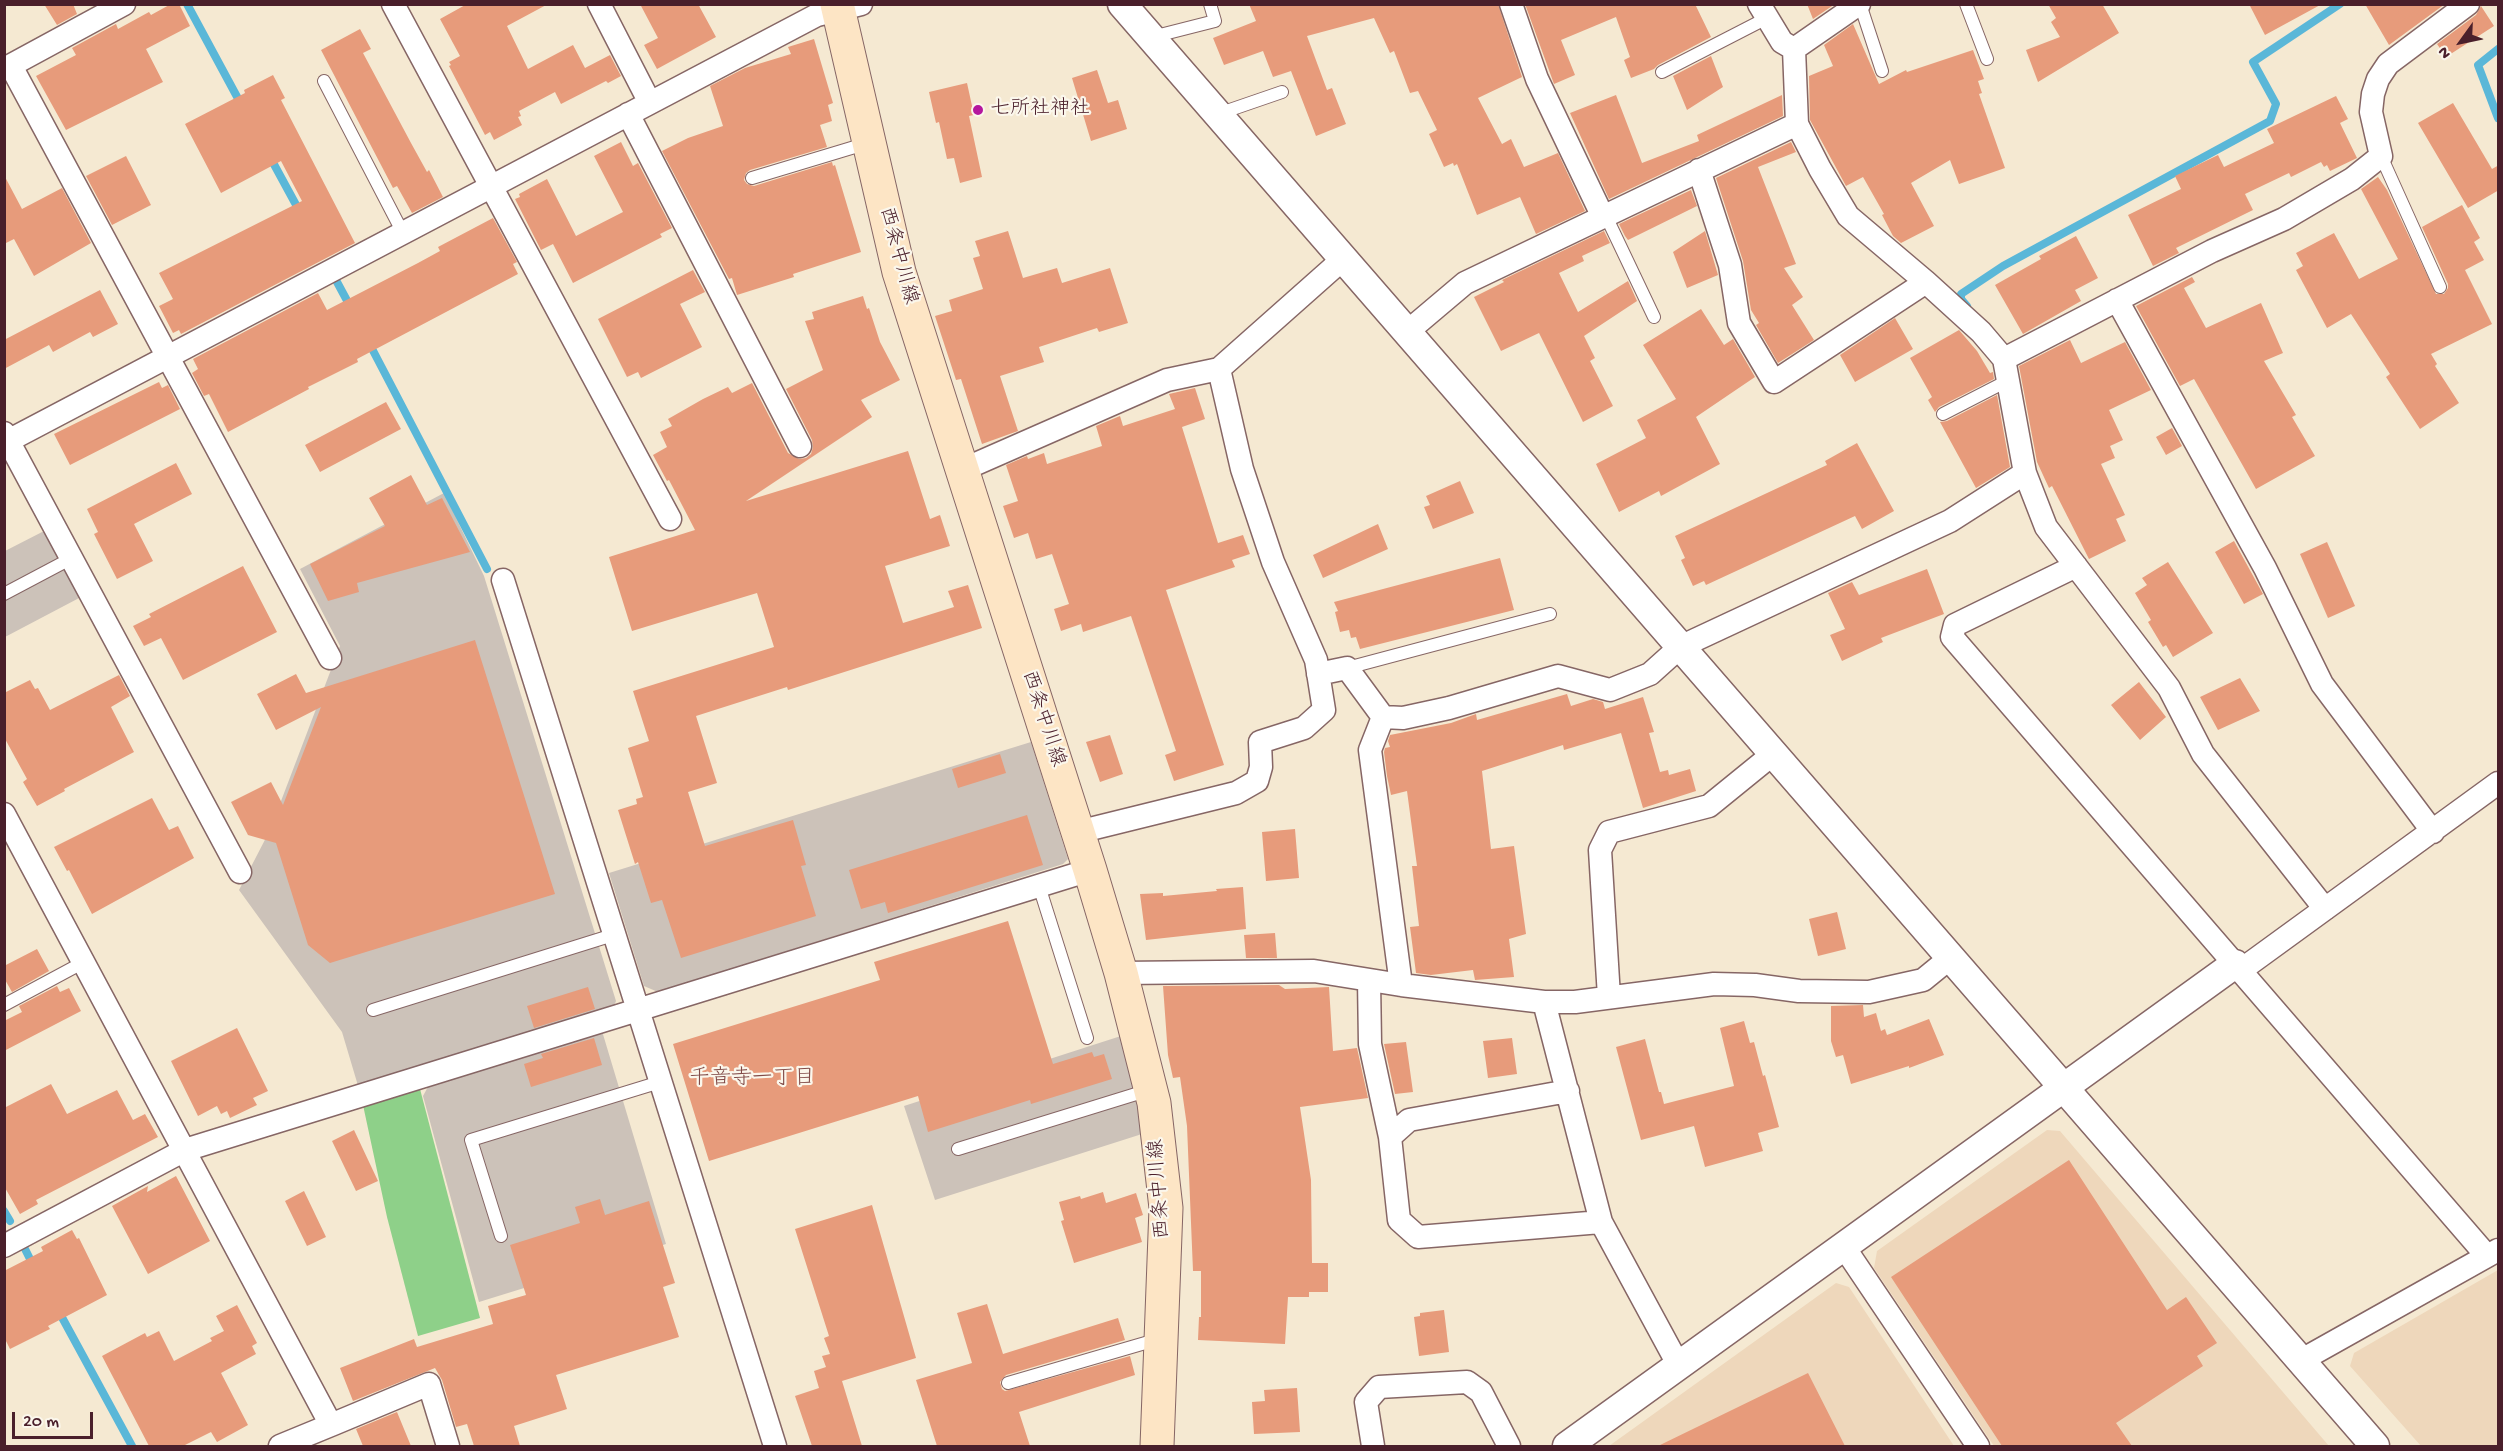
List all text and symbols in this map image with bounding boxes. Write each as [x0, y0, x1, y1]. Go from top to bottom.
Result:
north arrow [2431, 12, 2491, 72]
text: N [2435, 43, 2456, 62]
place label: 七所社神社 [990, 98, 1090, 122]
marker: 七所社神社 [971, 103, 985, 117]
street label: 西条中川線 [872, 205, 922, 307]
street label: 西条中川線 [1015, 668, 1069, 770]
district label: 千音寺一丁目 [689, 1067, 815, 1093]
street label: 西条中川線 [1146, 1138, 1176, 1240]
scale bar [15, 1400, 96, 1438]
text: 20 m [23, 1412, 59, 1433]

